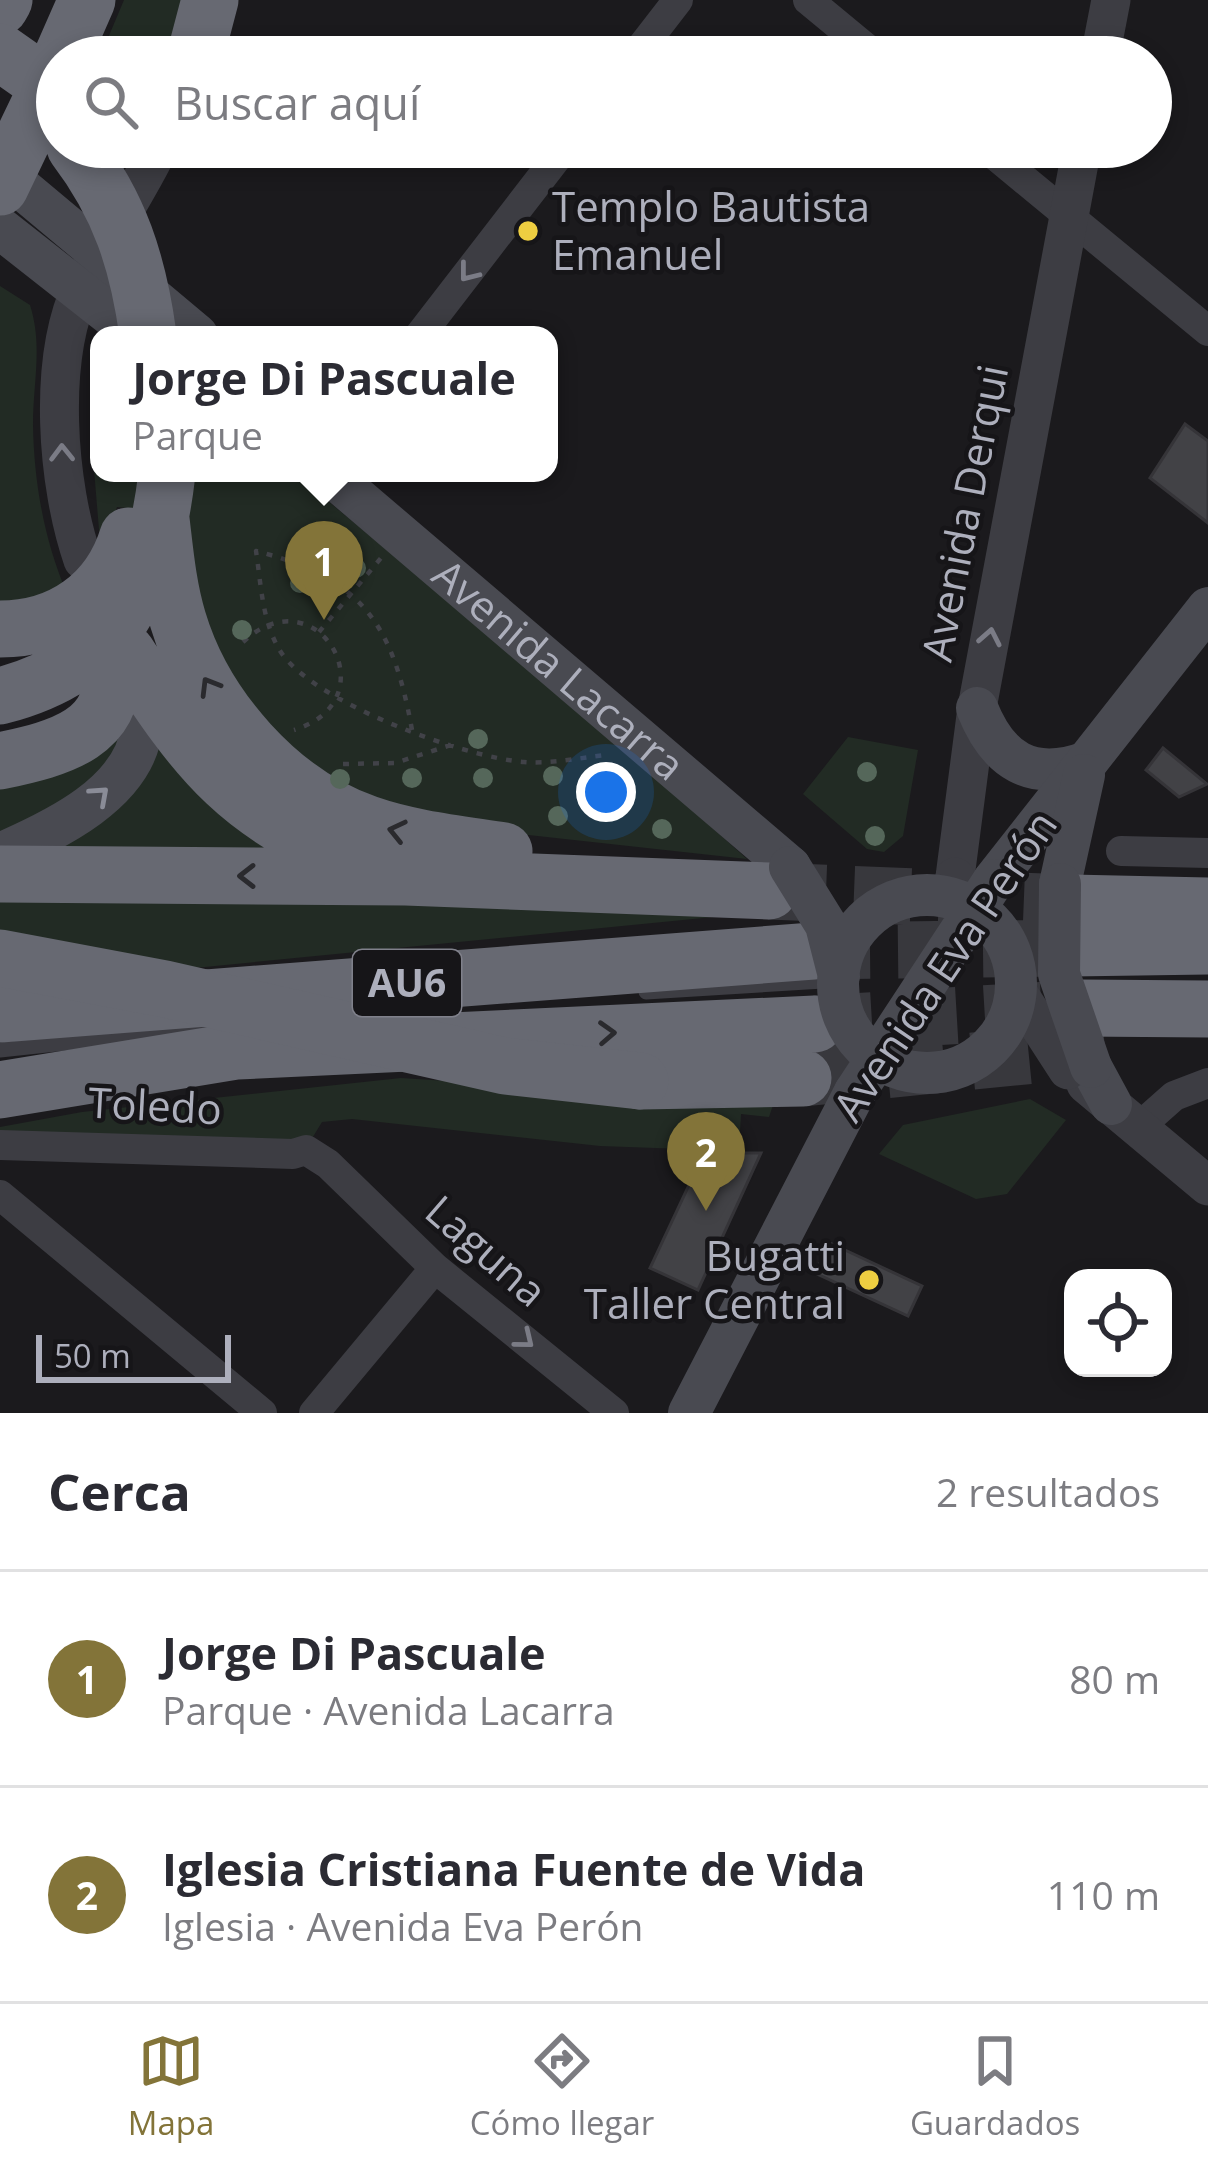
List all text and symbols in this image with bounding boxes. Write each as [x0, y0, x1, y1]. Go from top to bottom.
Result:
search box [36, 36, 1172, 168]
icon: search [78, 69, 144, 135]
text: Buscar aquí [174, 72, 420, 133]
place label: Templo Bautista Emanuel [552, 177, 870, 282]
marker: Templo Bautista Emanuel [515, 218, 541, 244]
one-way arrow [461, 259, 482, 281]
popup [90, 326, 558, 482]
text: Jorge Di Pascuale [132, 347, 516, 408]
street label: Avenida Derqui [907, 360, 1020, 666]
text: Parque [132, 408, 263, 461]
one-way arrow [49, 443, 75, 461]
pin: 1 [285, 521, 363, 620]
street label: Avenida Lacarra [422, 545, 697, 792]
one-way arrow [976, 627, 1002, 647]
one-way arrow [201, 677, 224, 699]
your location [576, 762, 636, 822]
one-way arrow [86, 788, 107, 809]
street label: Avenida Eva Perón [819, 799, 1069, 1132]
one-way arrow [387, 820, 407, 845]
one-way arrow [237, 863, 255, 889]
road number: AU6 [353, 950, 461, 1016]
one-way arrow [598, 1021, 617, 1047]
street label: Toledo [87, 1073, 223, 1136]
pin: 2 [667, 1112, 745, 1211]
street label: Laguna [414, 1181, 560, 1318]
place label: Bugatti Taller Central [584, 1226, 845, 1331]
marker: Bugatti Taller Central [856, 1267, 882, 1293]
map controls [1064, 1269, 1172, 1377]
button: locate [1064, 1269, 1172, 1377]
one-way arrow [511, 1326, 533, 1348]
scale bar [36, 1329, 231, 1382]
text: 50 m [54, 1333, 131, 1378]
text: Cerca [48, 1456, 191, 1526]
text: 2 resultados [936, 1465, 1160, 1518]
text: Jorge Di Pascuale [162, 1622, 546, 1683]
text: 1 [76, 1652, 98, 1705]
text: 80 m [1069, 1652, 1160, 1705]
text: Parque · Avenida Lacarra [162, 1683, 615, 1736]
text: Iglesia Cristiana Fuente de Vida [162, 1838, 865, 1899]
text: 2 [76, 1868, 98, 1921]
text: 110 m [1047, 1868, 1160, 1921]
text: Iglesia · Avenida Eva Perón [162, 1899, 644, 1952]
tab: Mapa [128, 2028, 214, 2145]
tab: Cómo llegar [470, 2028, 654, 2145]
tab: Guardados [910, 2028, 1080, 2145]

